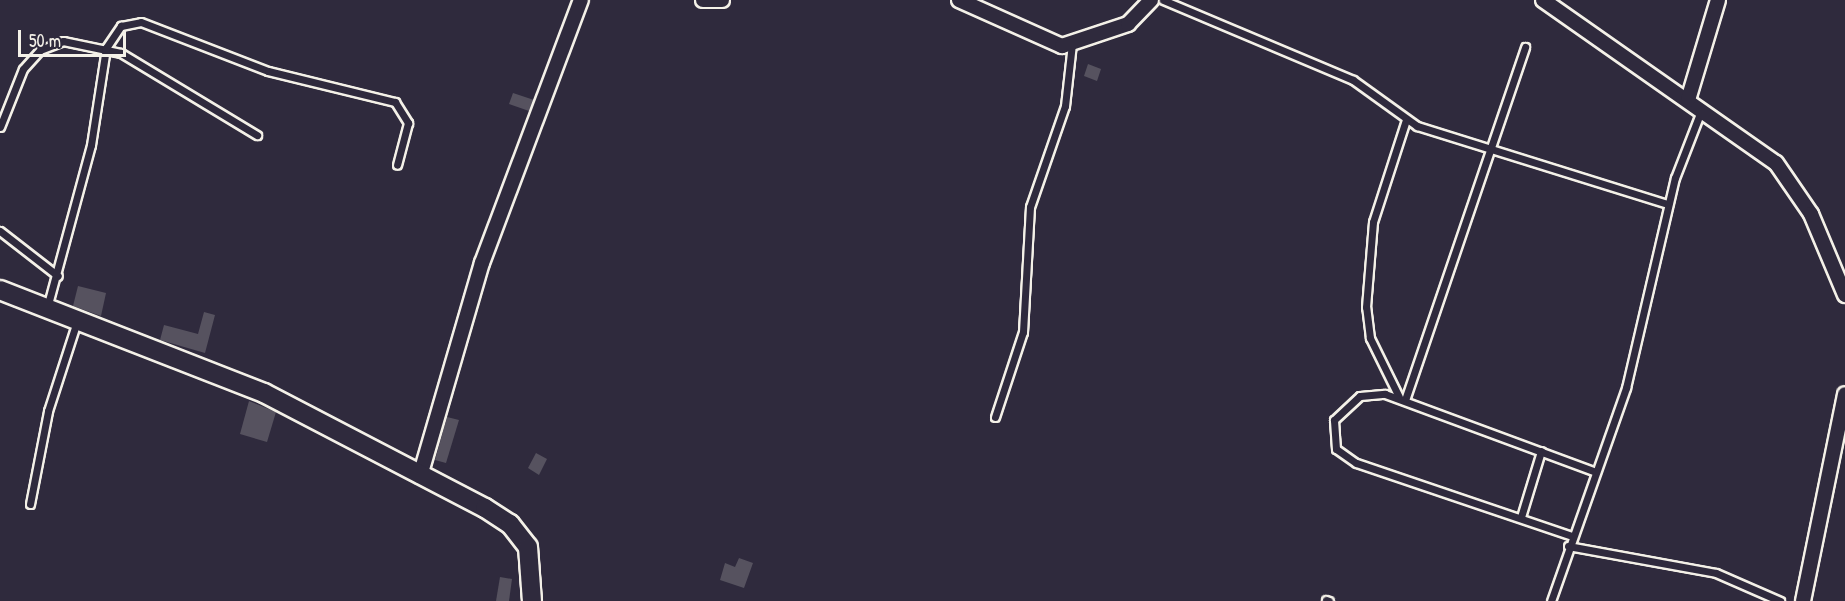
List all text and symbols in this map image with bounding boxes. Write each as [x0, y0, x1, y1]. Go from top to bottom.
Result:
scale bar [21, 18, 129, 56]
text: 50 m [29, 28, 61, 53]

